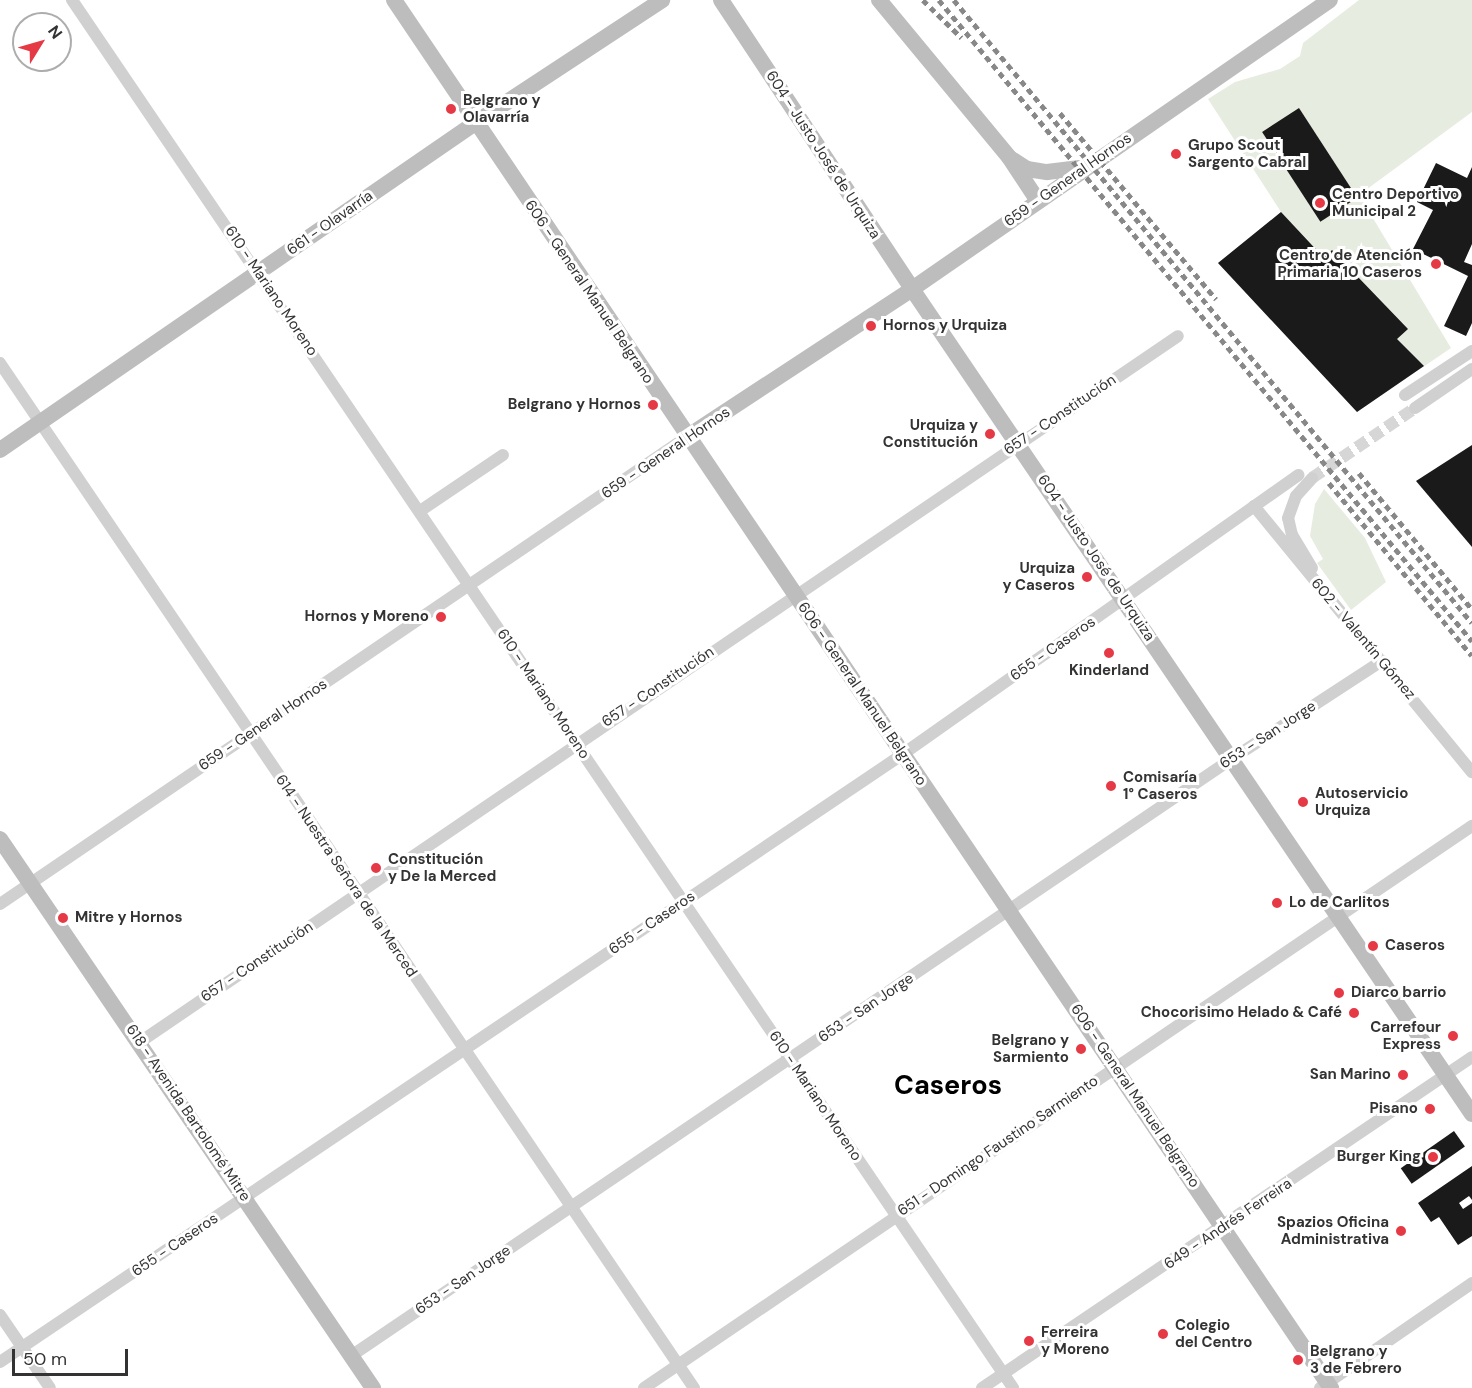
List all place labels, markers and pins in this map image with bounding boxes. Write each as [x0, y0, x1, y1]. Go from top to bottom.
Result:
place label: Belgrano y Olavarría [463, 91, 540, 126]
marker: Belgrano y Olavarría [444, 102, 458, 116]
place label: Grupo Scout Sargento Cabral [1188, 136, 1306, 171]
marker: Grupo Scout Sargento Cabral [1169, 147, 1183, 161]
place label: Centro Deportivo Municipal 2 [1332, 185, 1459, 220]
marker: Centro Deportivo Municipal 2 [1313, 196, 1327, 210]
place label: Centro de Atención Primaria 10 Caseros [1278, 246, 1422, 281]
marker: Centro de Atención Primaria 10 Caseros [1427, 255, 1445, 273]
place label: Hornos y Urquiza [883, 317, 1007, 335]
marker: Hornos y Urquiza [864, 319, 878, 333]
place label: Belgrano y Hornos [508, 396, 641, 414]
marker: Belgrano y Hornos [646, 398, 660, 412]
place label: Urquiza y Constitución [883, 416, 978, 451]
marker: Urquiza y Constitución [983, 427, 997, 441]
place label: Urquiza y Caseros [1002, 559, 1075, 594]
marker: Urquiza y Caseros [1080, 570, 1094, 584]
place label: Hornos y Moreno [305, 608, 429, 626]
marker: Hornos y Moreno [434, 610, 448, 624]
marker: Kinderland [1102, 646, 1116, 660]
place label: Kinderland [1069, 662, 1149, 680]
place label: Comisaría 1° Caseros [1123, 768, 1197, 803]
marker: Comisaría 1° Caseros [1104, 779, 1118, 793]
place label: Autoservicio Urquiza [1315, 784, 1408, 819]
marker: Autoservicio Urquiza [1296, 795, 1310, 809]
place label: Constitución y De la Merced [388, 850, 496, 885]
marker: Constitución y De la Merced [369, 861, 383, 875]
place label: Lo de Carlitos [1289, 894, 1390, 912]
marker: Lo de Carlitos [1270, 896, 1284, 910]
place label: Mitre y Hornos [75, 909, 182, 927]
marker: Mitre y Hornos [56, 911, 70, 925]
place label: Caseros [1385, 937, 1445, 955]
marker: Caseros [1366, 939, 1380, 953]
place label: Diarco barrio [1351, 984, 1446, 1002]
marker: Diarco barrio [1332, 986, 1346, 1000]
place label: Chocorisimo Helado & Café [1141, 1004, 1342, 1022]
marker: Chocorisimo Helado & Café [1347, 1006, 1361, 1020]
place label: Carrefour Express [1370, 1018, 1441, 1053]
marker: Carrefour Express [1446, 1029, 1460, 1043]
place label: Belgrano y Sarmiento [992, 1031, 1069, 1066]
marker: Belgrano y Sarmiento [1074, 1042, 1088, 1056]
place label: San Marino [1310, 1066, 1391, 1084]
marker: San Marino [1396, 1068, 1410, 1082]
place label: Pisano [1370, 1100, 1418, 1118]
marker: Pisano [1423, 1102, 1437, 1116]
place label: Burger King [1337, 1148, 1421, 1166]
marker: Burger King [1426, 1150, 1440, 1164]
place label: Spazios Oficina Administrativa [1277, 1213, 1389, 1248]
marker: Spazios Oficina Administrativa [1394, 1224, 1408, 1238]
place label: Colegio del Centro [1175, 1316, 1252, 1351]
place label: Ferreira y Moreno [1041, 1323, 1109, 1358]
marker: Colegio del Centro [1156, 1327, 1170, 1341]
marker: Ferreira y Moreno [1022, 1334, 1036, 1348]
place label: Belgrano y 3 de Febrero [1310, 1342, 1402, 1377]
marker: Belgrano y 3 de Febrero [1291, 1353, 1305, 1367]

